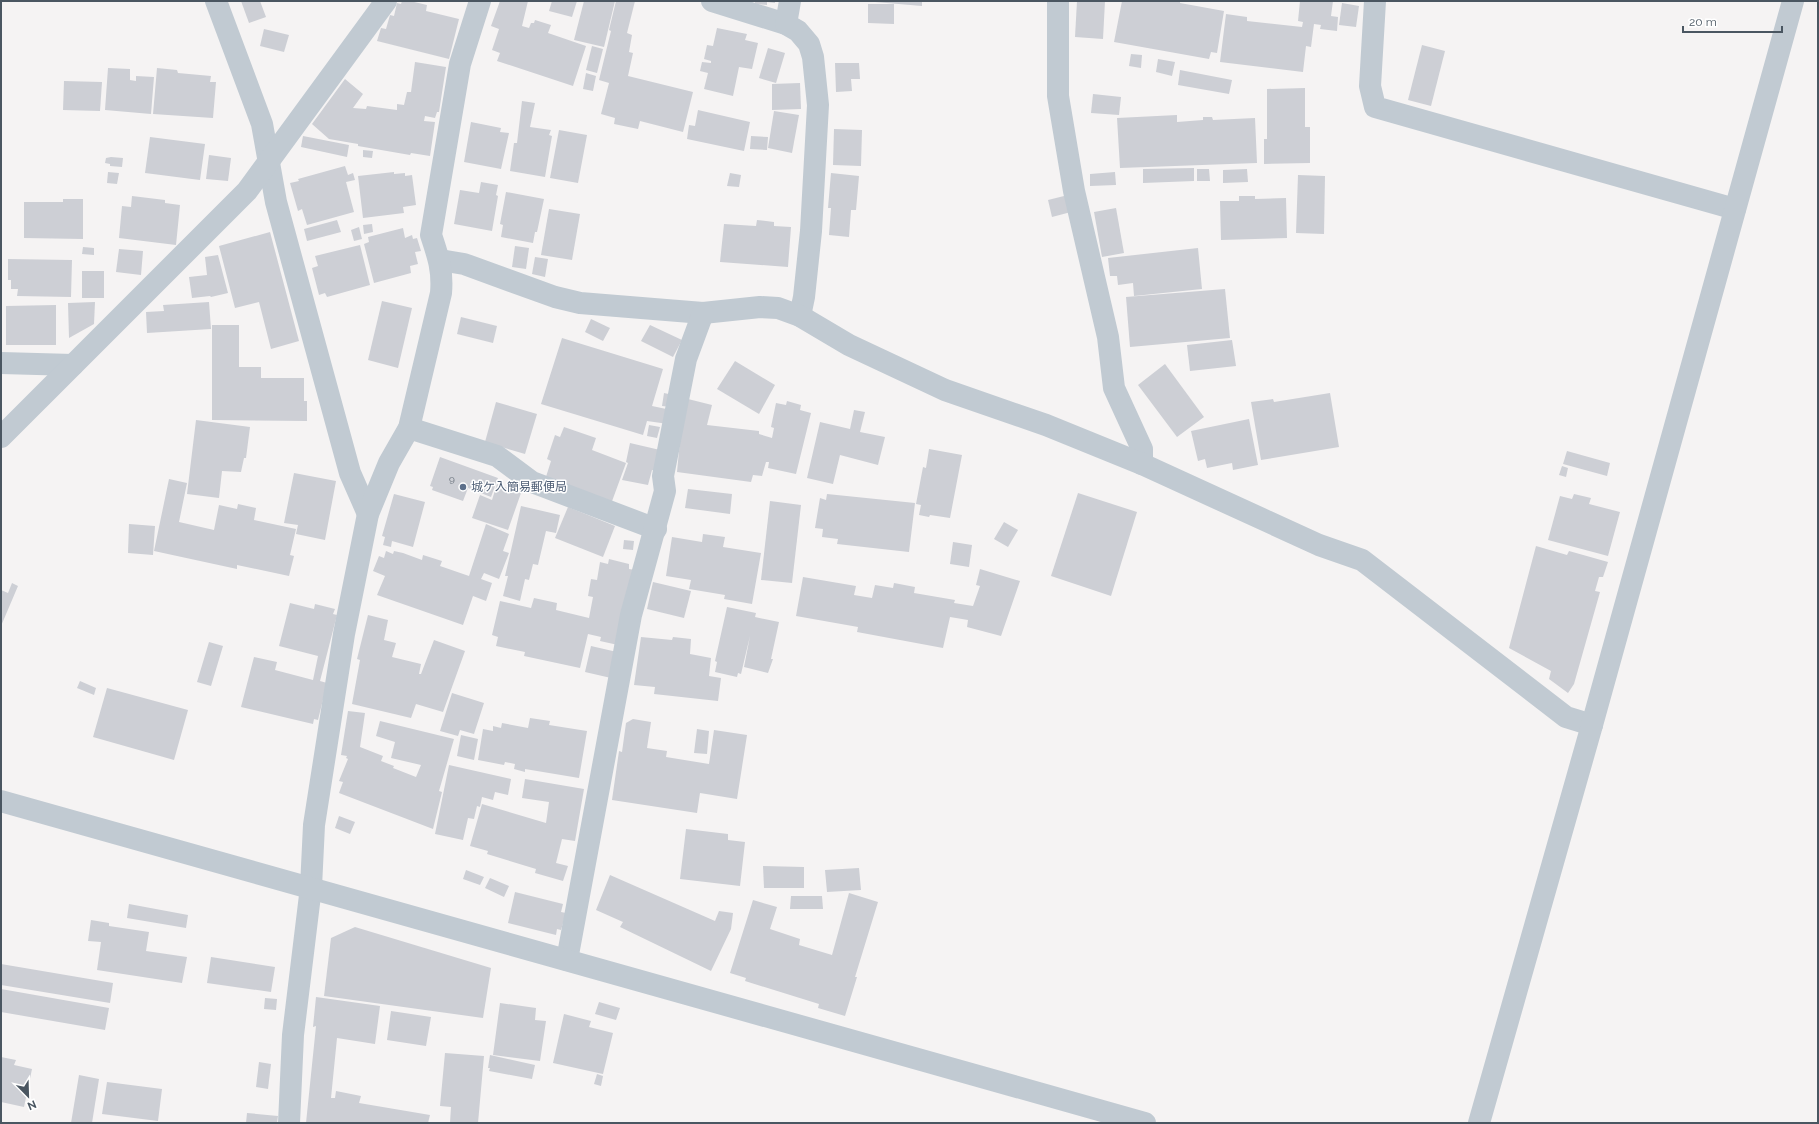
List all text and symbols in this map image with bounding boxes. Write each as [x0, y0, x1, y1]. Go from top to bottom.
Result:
scale bar [1683, 8, 1782, 34]
text: 20 m [1689, 15, 1717, 29]
house number: 9 [449, 473, 455, 484]
place label: 城ケ入簡易郵便局 [471, 480, 567, 494]
marker: 城ケ入簡易郵便局 [458, 482, 468, 492]
north arrow [8, 1076, 48, 1116]
text: N [25, 1097, 38, 1112]

